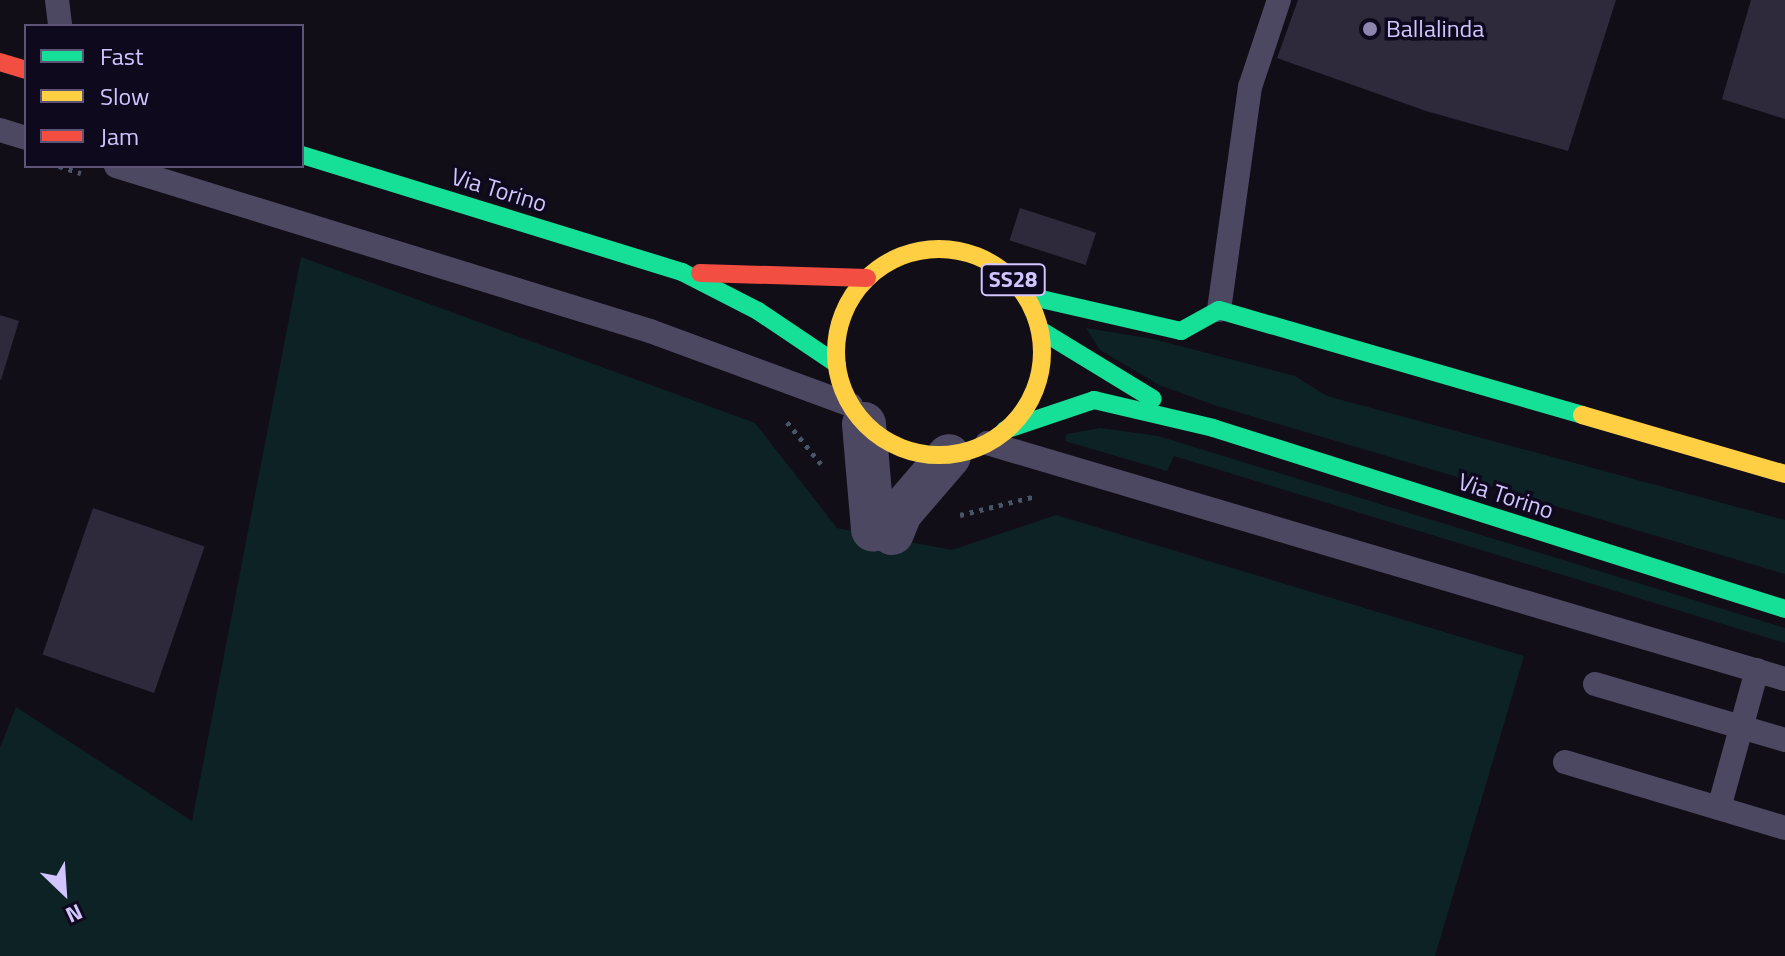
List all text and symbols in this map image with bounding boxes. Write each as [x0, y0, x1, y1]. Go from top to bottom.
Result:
place label: Ballalinda [1386, 15, 1484, 43]
marker: Ballalinda [1361, 20, 1379, 38]
legend [24, 24, 304, 168]
text: Fast [100, 38, 143, 74]
text: Slow [100, 78, 149, 114]
text: Jam [100, 118, 139, 154]
street label: Via Torino [448, 162, 550, 218]
road number: SS28 [979, 262, 1047, 298]
street label: Via Torino [1455, 467, 1557, 525]
north arrow [24, 852, 104, 932]
text: N [60, 895, 88, 932]

